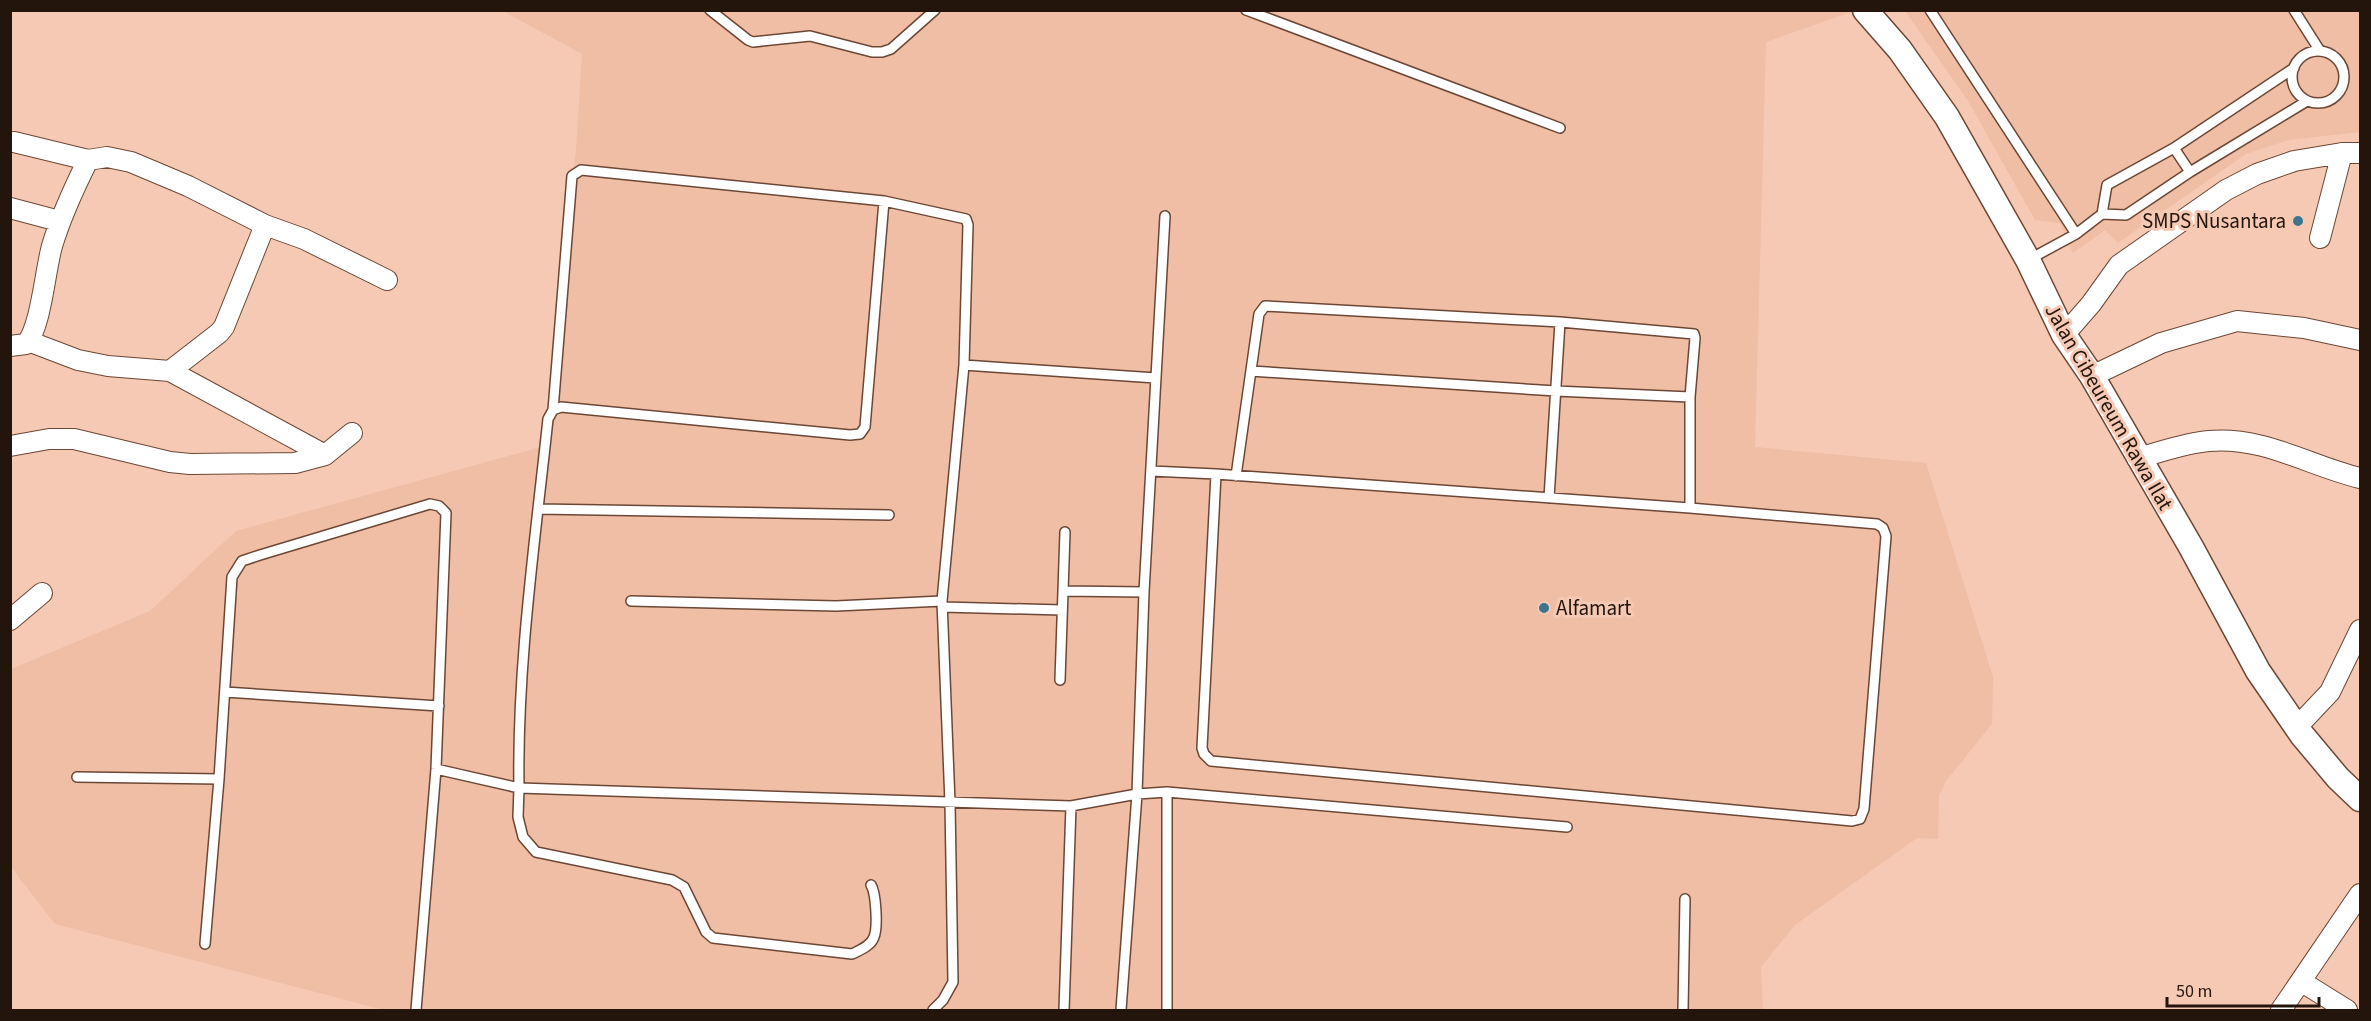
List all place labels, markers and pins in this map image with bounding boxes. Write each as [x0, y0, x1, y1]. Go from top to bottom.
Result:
place label: SMPS Nusantara [2142, 206, 2286, 236]
marker: SMPS Nusantara [2291, 214, 2305, 228]
place label: Alfamart [1556, 593, 1631, 623]
marker: Alfamart [1537, 601, 1551, 615]

